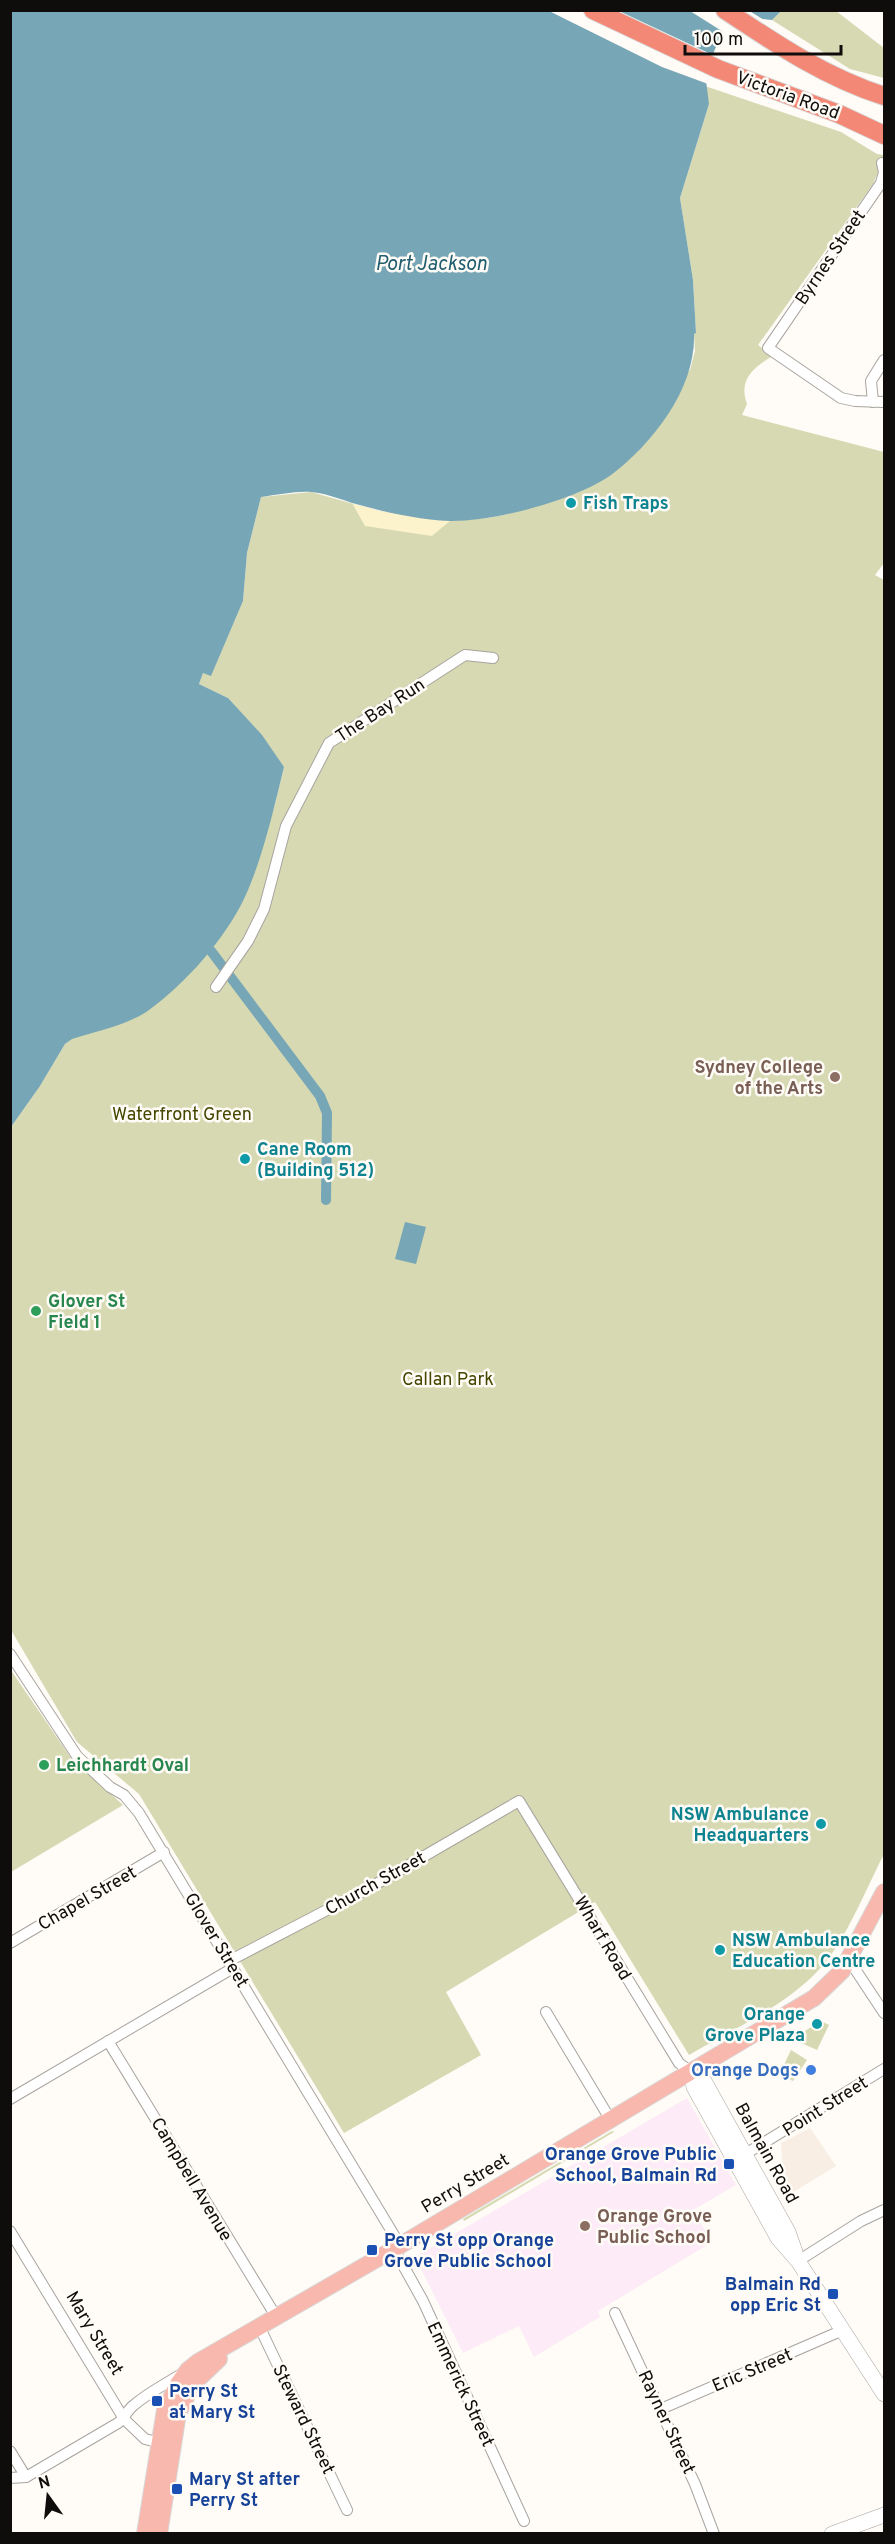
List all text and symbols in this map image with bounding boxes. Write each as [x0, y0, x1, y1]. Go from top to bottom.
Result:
scale bar [685, 18, 841, 56]
text: 100 m [694, 29, 743, 52]
street label: Victoria Road [733, 67, 842, 126]
street label: Byrnes Street [791, 206, 872, 310]
water label: Port Jackson [375, 252, 487, 278]
place label: Fish Traps [583, 493, 669, 516]
marker: Fish Traps [564, 496, 578, 510]
street label: The Bay Run [332, 674, 430, 749]
place label: Sydney College of the Arts [694, 1057, 823, 1101]
marker: Sydney College of the Arts [828, 1070, 842, 1084]
park label: Waterfront Green [112, 1104, 252, 1127]
place label: Cane Room (Building 512) [257, 1139, 374, 1183]
marker: Cane Room (Building 512) [238, 1152, 252, 1166]
place label: Glover St Field 1 [48, 1291, 125, 1335]
marker: Glover St Field 1 [29, 1304, 43, 1318]
park label: Callan Park [402, 1369, 494, 1392]
place label: Leichhardt Oval [56, 1755, 189, 1778]
marker: Leichhardt Oval [37, 1758, 51, 1772]
place label: NSW Ambulance Headquarters [671, 1804, 809, 1848]
marker: NSW Ambulance Headquarters [814, 1817, 828, 1831]
street label: Church Street [321, 1847, 430, 1921]
street label: Chapel Street [34, 1862, 141, 1937]
street label: Glover Street [178, 1889, 253, 1992]
street label: Wharf Road [568, 1893, 636, 1985]
place label: NSW Ambulance Education Centre [732, 1930, 875, 1974]
marker: NSW Ambulance Education Centre [713, 1943, 727, 1957]
place label: Orange Grove Plaza [705, 2004, 805, 2048]
marker: Orange Grove Plaza [810, 2017, 824, 2031]
place label: Orange Dogs [691, 2060, 799, 2083]
marker: Orange Dogs [804, 2063, 818, 2077]
street label: Point Street [779, 2072, 873, 2143]
street label: Balmain Road [729, 2099, 803, 2208]
street label: Campbell Avenue [145, 2114, 237, 2246]
place label: Orange Grove Public School, Balmain Rd [545, 2144, 717, 2188]
street label: Perry Street [418, 2149, 514, 2220]
marker: Orange Grove Public School, Balmain Rd [722, 2157, 736, 2171]
place label: Orange Grove Public School [597, 2206, 712, 2250]
marker: Orange Grove Public School [578, 2219, 592, 2233]
place label: Perry St opp Orange Grove Public School [384, 2230, 554, 2274]
marker: Perry St opp Orange Grove Public School [365, 2243, 379, 2257]
place label: Balmain Rd opp Eric St [725, 2274, 821, 2318]
marker: Balmain Rd opp Eric St [826, 2287, 840, 2301]
street label: Mary Street [60, 2288, 128, 2380]
street label: Emmerick Street [421, 2318, 499, 2451]
street label: Eric Street [709, 2344, 796, 2399]
street label: Steward Street [266, 2361, 339, 2478]
street label: Rayner Street [632, 2367, 700, 2478]
place label: Perry St at Mary St [169, 2381, 255, 2425]
marker: Perry St at Mary St [150, 2394, 164, 2408]
north arrow [18, 2466, 78, 2526]
place label: Mary St after Perry St [189, 2469, 301, 2513]
text: N [36, 2472, 53, 2495]
marker: Mary St after Perry St [170, 2482, 184, 2496]

